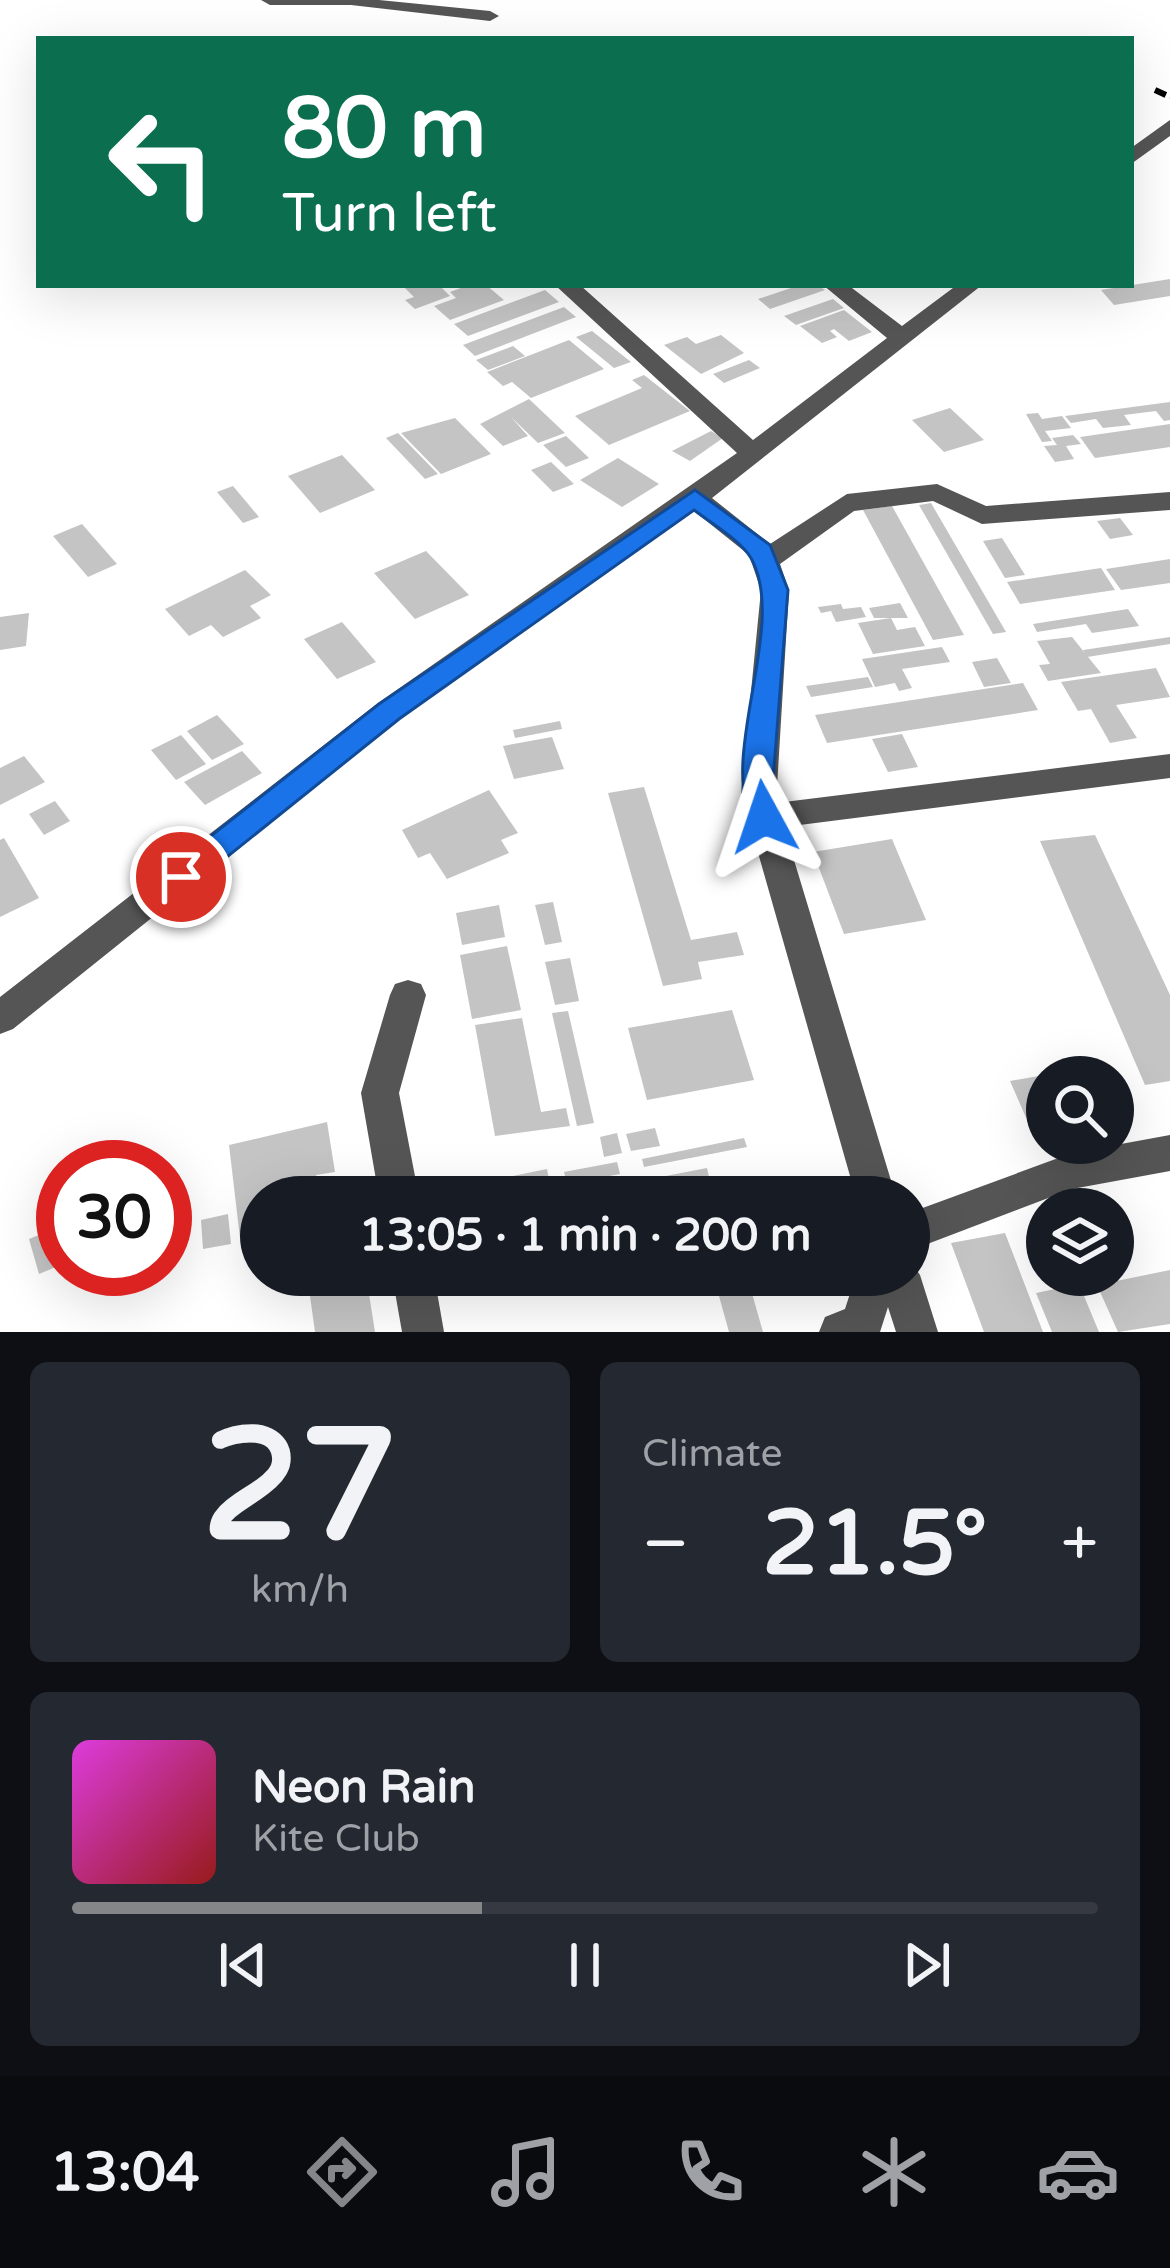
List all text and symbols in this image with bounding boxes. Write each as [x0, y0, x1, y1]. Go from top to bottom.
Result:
text: 80 m [282, 79, 486, 180]
icon: left [84, 84, 240, 240]
text: Turn left [282, 181, 497, 246]
position arrow [701, 754, 827, 880]
pin [130, 826, 232, 928]
icon: arrive [148, 844, 214, 910]
map controls [1026, 1056, 1134, 1296]
button: search [1026, 1056, 1134, 1164]
speed limit sign: 30 [36, 1140, 192, 1296]
button: layers [1026, 1188, 1134, 1296]
text: 13:05 · 1 min · 200 m [359, 1209, 811, 1263]
text: 27 [202, 1394, 398, 1582]
text: Climate [642, 1430, 782, 1477]
text: 21.5° [762, 1490, 988, 1599]
text: − [642, 1504, 689, 1584]
text: + [1061, 1504, 1098, 1584]
text: km/h [251, 1566, 349, 1613]
text: Neon Rain [252, 1761, 475, 1815]
text: Kite Club [252, 1815, 420, 1862]
icon: previous [210, 1932, 276, 1998]
icon: pause [552, 1932, 618, 1998]
icon: next [894, 1932, 960, 1998]
icon: directions [300, 2130, 384, 2214]
icon: music [484, 2130, 568, 2214]
icon: phone [668, 2130, 752, 2214]
icon: climate [852, 2130, 936, 2214]
icon: car [1036, 2130, 1120, 2214]
text: 13:04 [50, 2140, 200, 2205]

